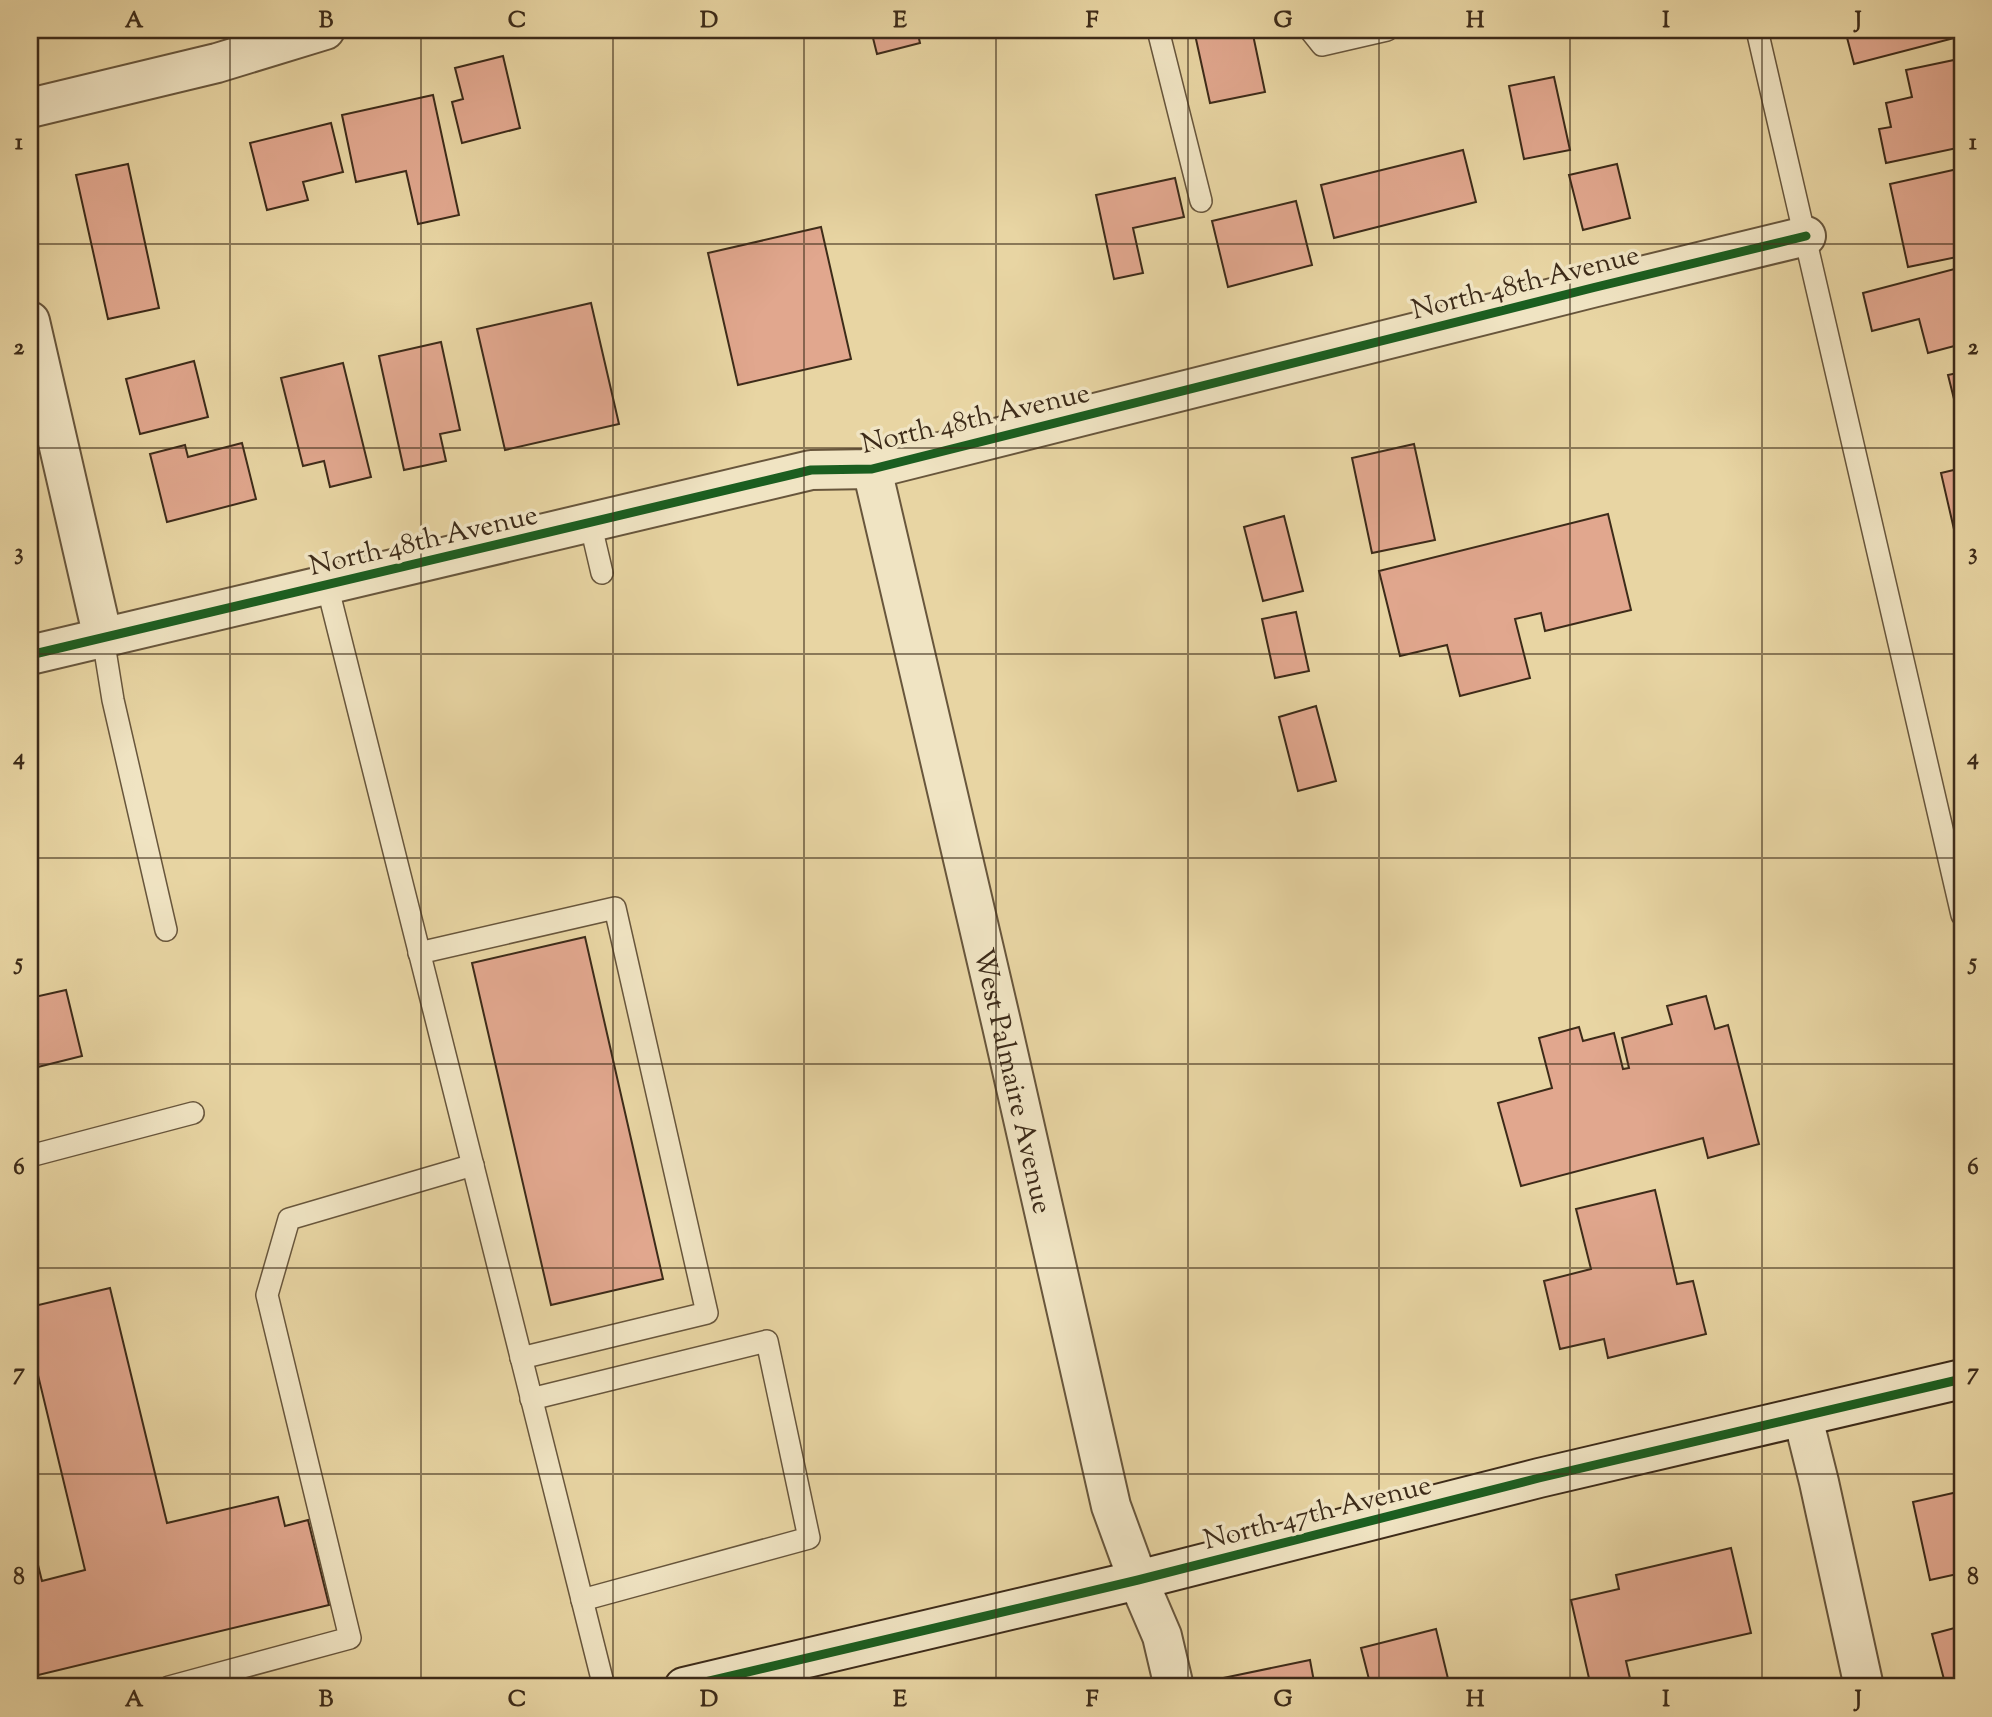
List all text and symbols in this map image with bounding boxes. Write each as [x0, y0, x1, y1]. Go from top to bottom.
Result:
text: A [125, 5, 144, 38]
text: B [319, 5, 334, 38]
text: C [508, 5, 526, 38]
text: D [700, 5, 718, 38]
text: E [893, 5, 907, 38]
text: F [1086, 5, 1099, 38]
text: G [1274, 5, 1293, 38]
text: H [1466, 5, 1485, 38]
text: I [1662, 5, 1670, 38]
text: J [1853, 5, 1862, 38]
text: 1 [15, 127, 23, 160]
text: 1 [1969, 127, 1977, 160]
street label: North 48th Avenue [1408, 236, 1644, 332]
text: 2 [14, 332, 25, 365]
text: 2 [1968, 332, 1979, 365]
street label: North 48th Avenue [857, 374, 1094, 466]
street label: North 48th Avenue [305, 496, 542, 588]
text: 3 [14, 537, 24, 570]
text: 3 [1968, 537, 1978, 570]
text: 4 [12, 742, 25, 775]
text: 4 [1966, 742, 1979, 775]
street label: West Palmaire Avenue [962, 945, 1061, 1218]
text: 5 [13, 947, 23, 980]
text: 5 [1967, 947, 1977, 980]
text: 6 [13, 1152, 25, 1185]
text: 6 [1967, 1152, 1979, 1185]
text: 7 [13, 1357, 25, 1390]
text: 7 [1967, 1357, 1979, 1390]
street label: North 47th Avenue [1200, 1466, 1436, 1562]
text: 8 [13, 1562, 25, 1595]
text: 8 [1967, 1562, 1979, 1595]
text: A [125, 1684, 144, 1717]
text: B [319, 1684, 334, 1717]
text: C [508, 1684, 526, 1717]
text: D [700, 1684, 718, 1717]
text: E [893, 1684, 907, 1717]
text: F [1086, 1684, 1099, 1717]
text: G [1274, 1684, 1293, 1717]
text: H [1466, 1684, 1485, 1717]
text: I [1662, 1684, 1670, 1717]
text: J [1853, 1684, 1862, 1717]

